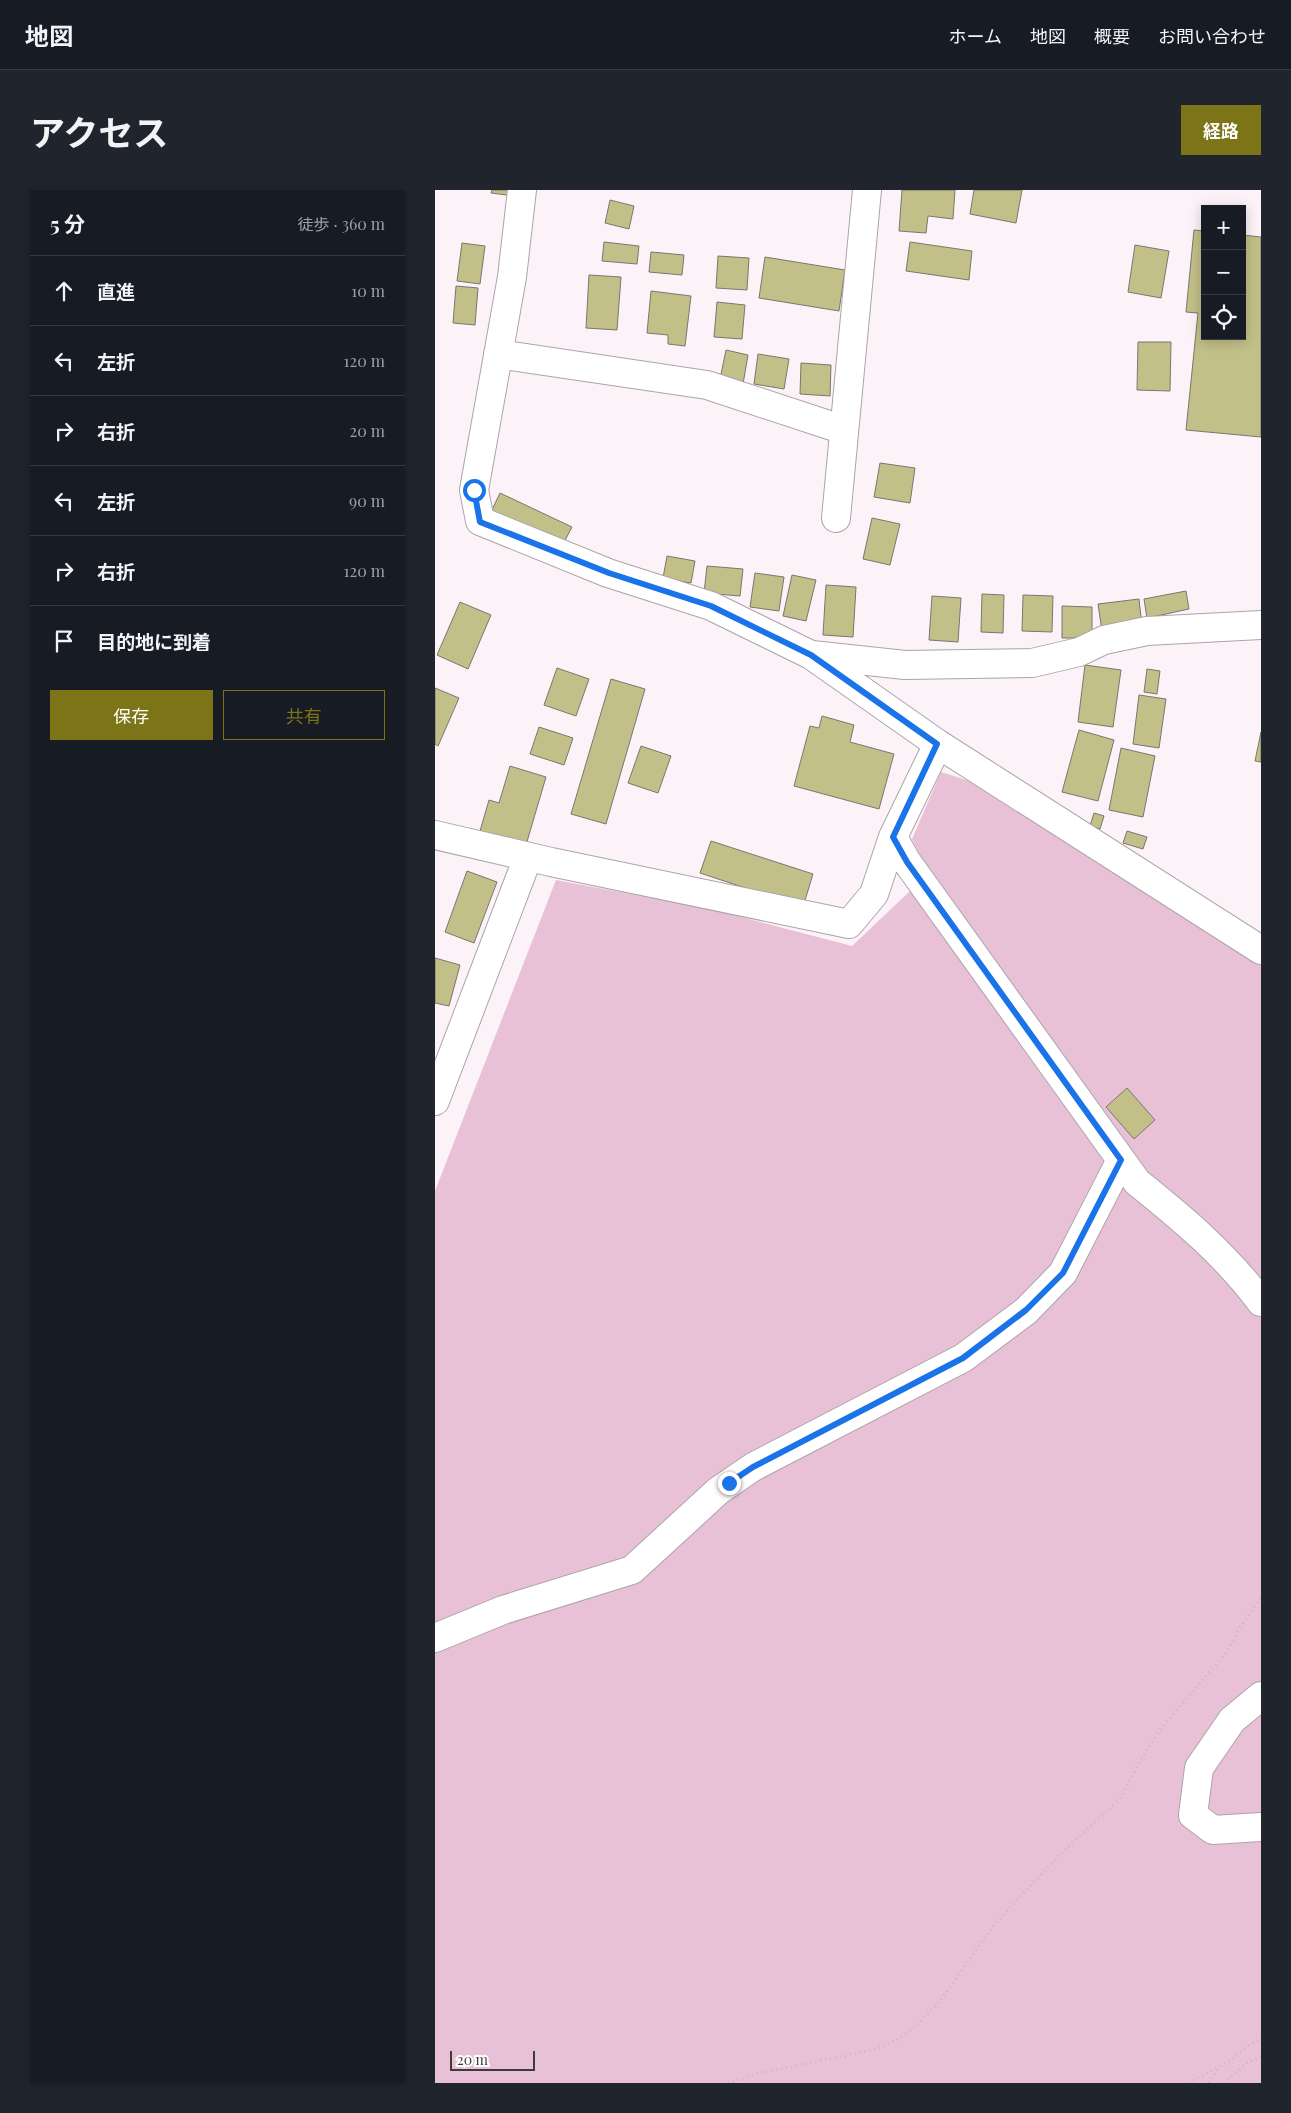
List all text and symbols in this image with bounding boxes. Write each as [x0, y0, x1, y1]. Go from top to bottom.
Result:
text: 地図 [25, 19, 73, 51]
text: ホーム [949, 24, 1002, 48]
text: 地図 [1030, 24, 1066, 48]
text: 概要 [1094, 24, 1130, 48]
text: お問い合わせ [1158, 24, 1266, 48]
button: 経路 [1181, 105, 1261, 155]
text: アクセス [30, 108, 168, 155]
map controls [1201, 205, 1246, 340]
button: + [1201, 205, 1246, 250]
text: 5 分 [50, 209, 85, 237]
text: 徒歩 · 360 m [298, 213, 385, 234]
button: − [1201, 250, 1246, 295]
icon: ahead [50, 277, 78, 305]
text: 直進 [97, 278, 135, 304]
text: 10 m [351, 280, 385, 301]
button: locate [1201, 295, 1246, 340]
icon: left [50, 347, 78, 375]
text: 左折 [97, 348, 135, 374]
text: 120 m [344, 350, 385, 371]
icon: right [50, 417, 78, 445]
text: 右折 [97, 418, 135, 444]
text: 20 m [350, 420, 385, 441]
route start [463, 479, 486, 502]
icon: left [50, 487, 78, 515]
text: 左折 [97, 488, 135, 514]
text: 90 m [349, 490, 385, 511]
icon: right [50, 557, 78, 585]
text: 右折 [97, 558, 135, 584]
text: 120 m [344, 560, 385, 581]
icon: arrive [50, 627, 78, 655]
text: 目的地に到着 [97, 628, 211, 654]
button: 保存 [50, 690, 213, 740]
button: 共有 [223, 690, 385, 740]
route end [718, 1472, 741, 1495]
scale bar [450, 2048, 535, 2071]
text: 20 m [457, 2050, 488, 2069]

